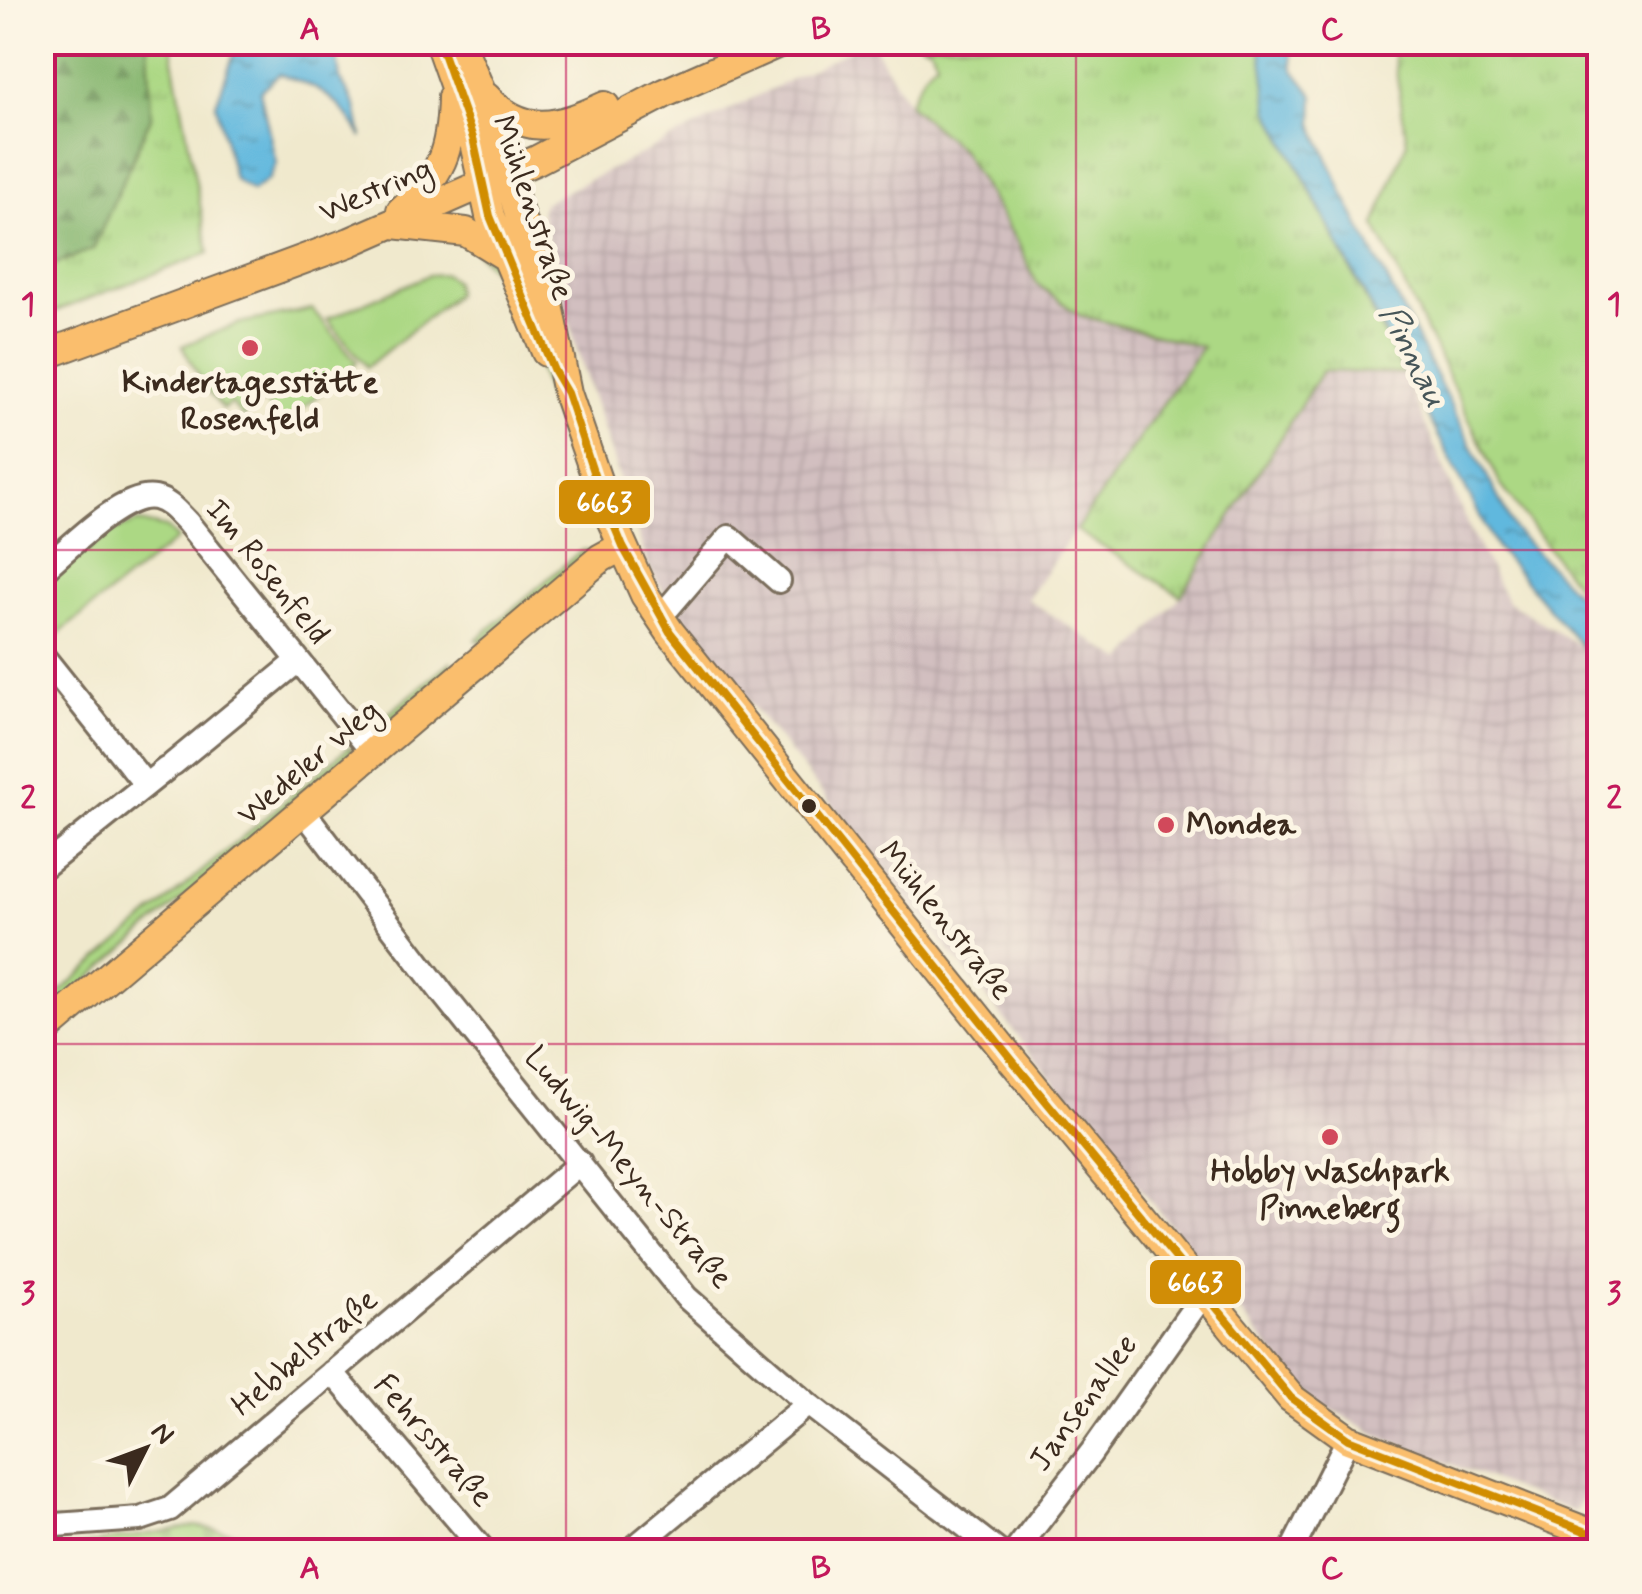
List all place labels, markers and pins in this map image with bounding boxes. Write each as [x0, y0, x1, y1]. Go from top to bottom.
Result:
marker: Kindertagesstätte Rosenfeld [239, 337, 261, 359]
place label: Kindertagesstätte Rosenfeld [122, 362, 378, 441]
unlabelled marker [799, 796, 819, 816]
place label: Mondea [1186, 804, 1297, 846]
marker: Mondea [1155, 814, 1177, 836]
marker: Hobby Waschpark Pinneberg [1319, 1126, 1341, 1148]
place label: Hobby Waschpark Pinneberg [1210, 1151, 1450, 1234]

